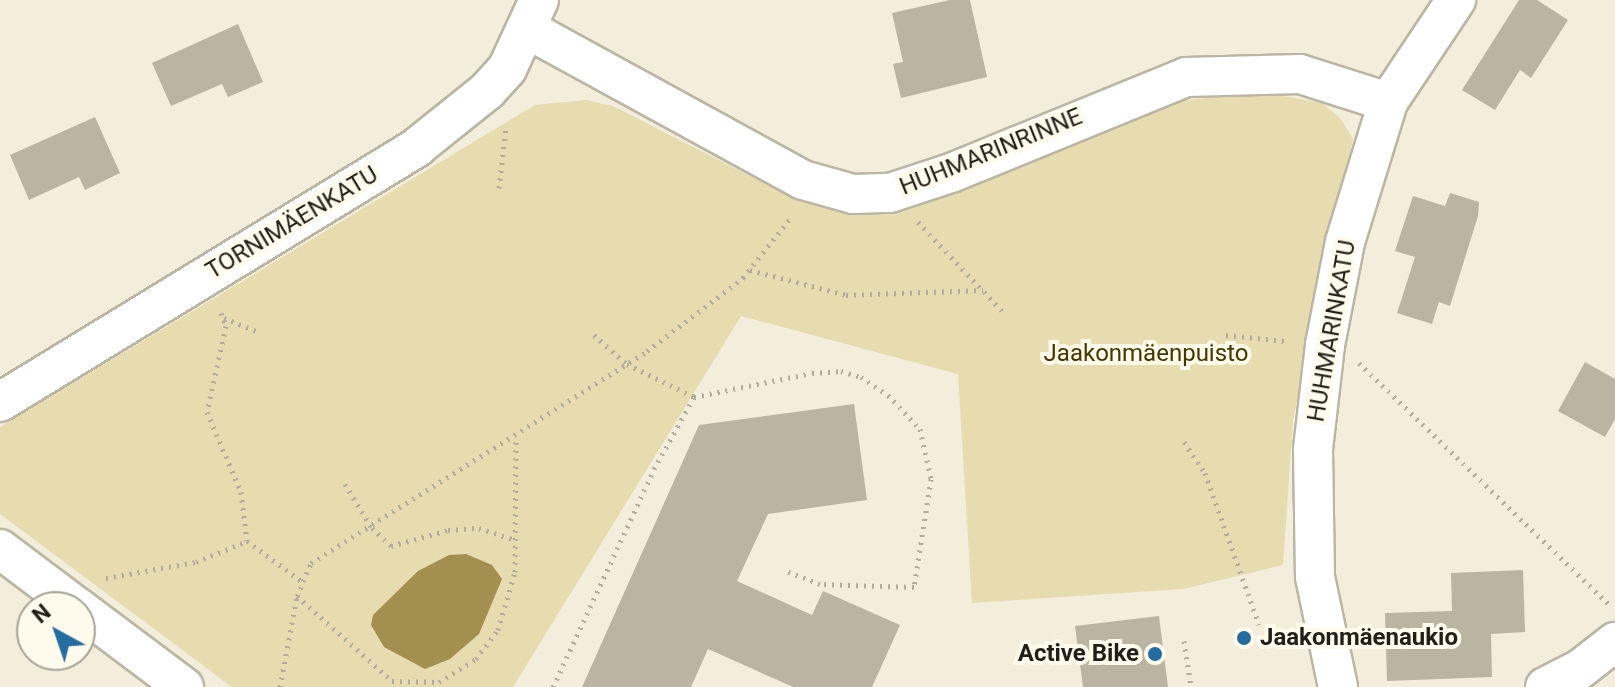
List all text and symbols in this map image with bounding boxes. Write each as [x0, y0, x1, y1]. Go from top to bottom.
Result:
street label: HUHMARINRINNE [896, 102, 1086, 202]
street label: TORNIMÄENKATU [201, 160, 383, 286]
street label: HUHMARINKATU [1302, 238, 1362, 424]
park label: Jaakonmäenpuisto [1044, 340, 1248, 368]
north arrow [16, 591, 96, 671]
text: N [28, 599, 56, 628]
place label: Jaakonmäenaukio [1260, 624, 1458, 652]
marker: Jaakonmäenaukio [1235, 629, 1253, 647]
place label: Active Bike [1018, 640, 1139, 668]
marker: Active Bike [1146, 645, 1164, 663]

